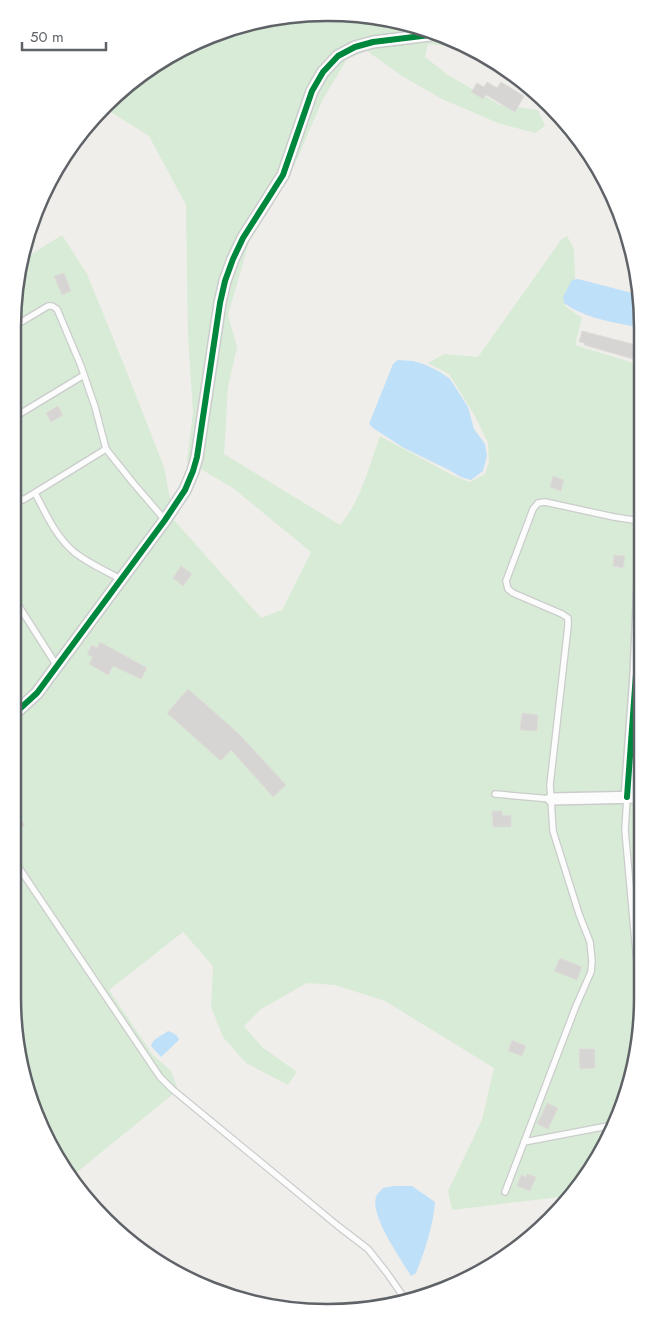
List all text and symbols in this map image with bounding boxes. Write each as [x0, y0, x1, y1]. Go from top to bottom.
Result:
scale bar [22, 20, 106, 52]
text: 50 m [30, 26, 64, 48]

